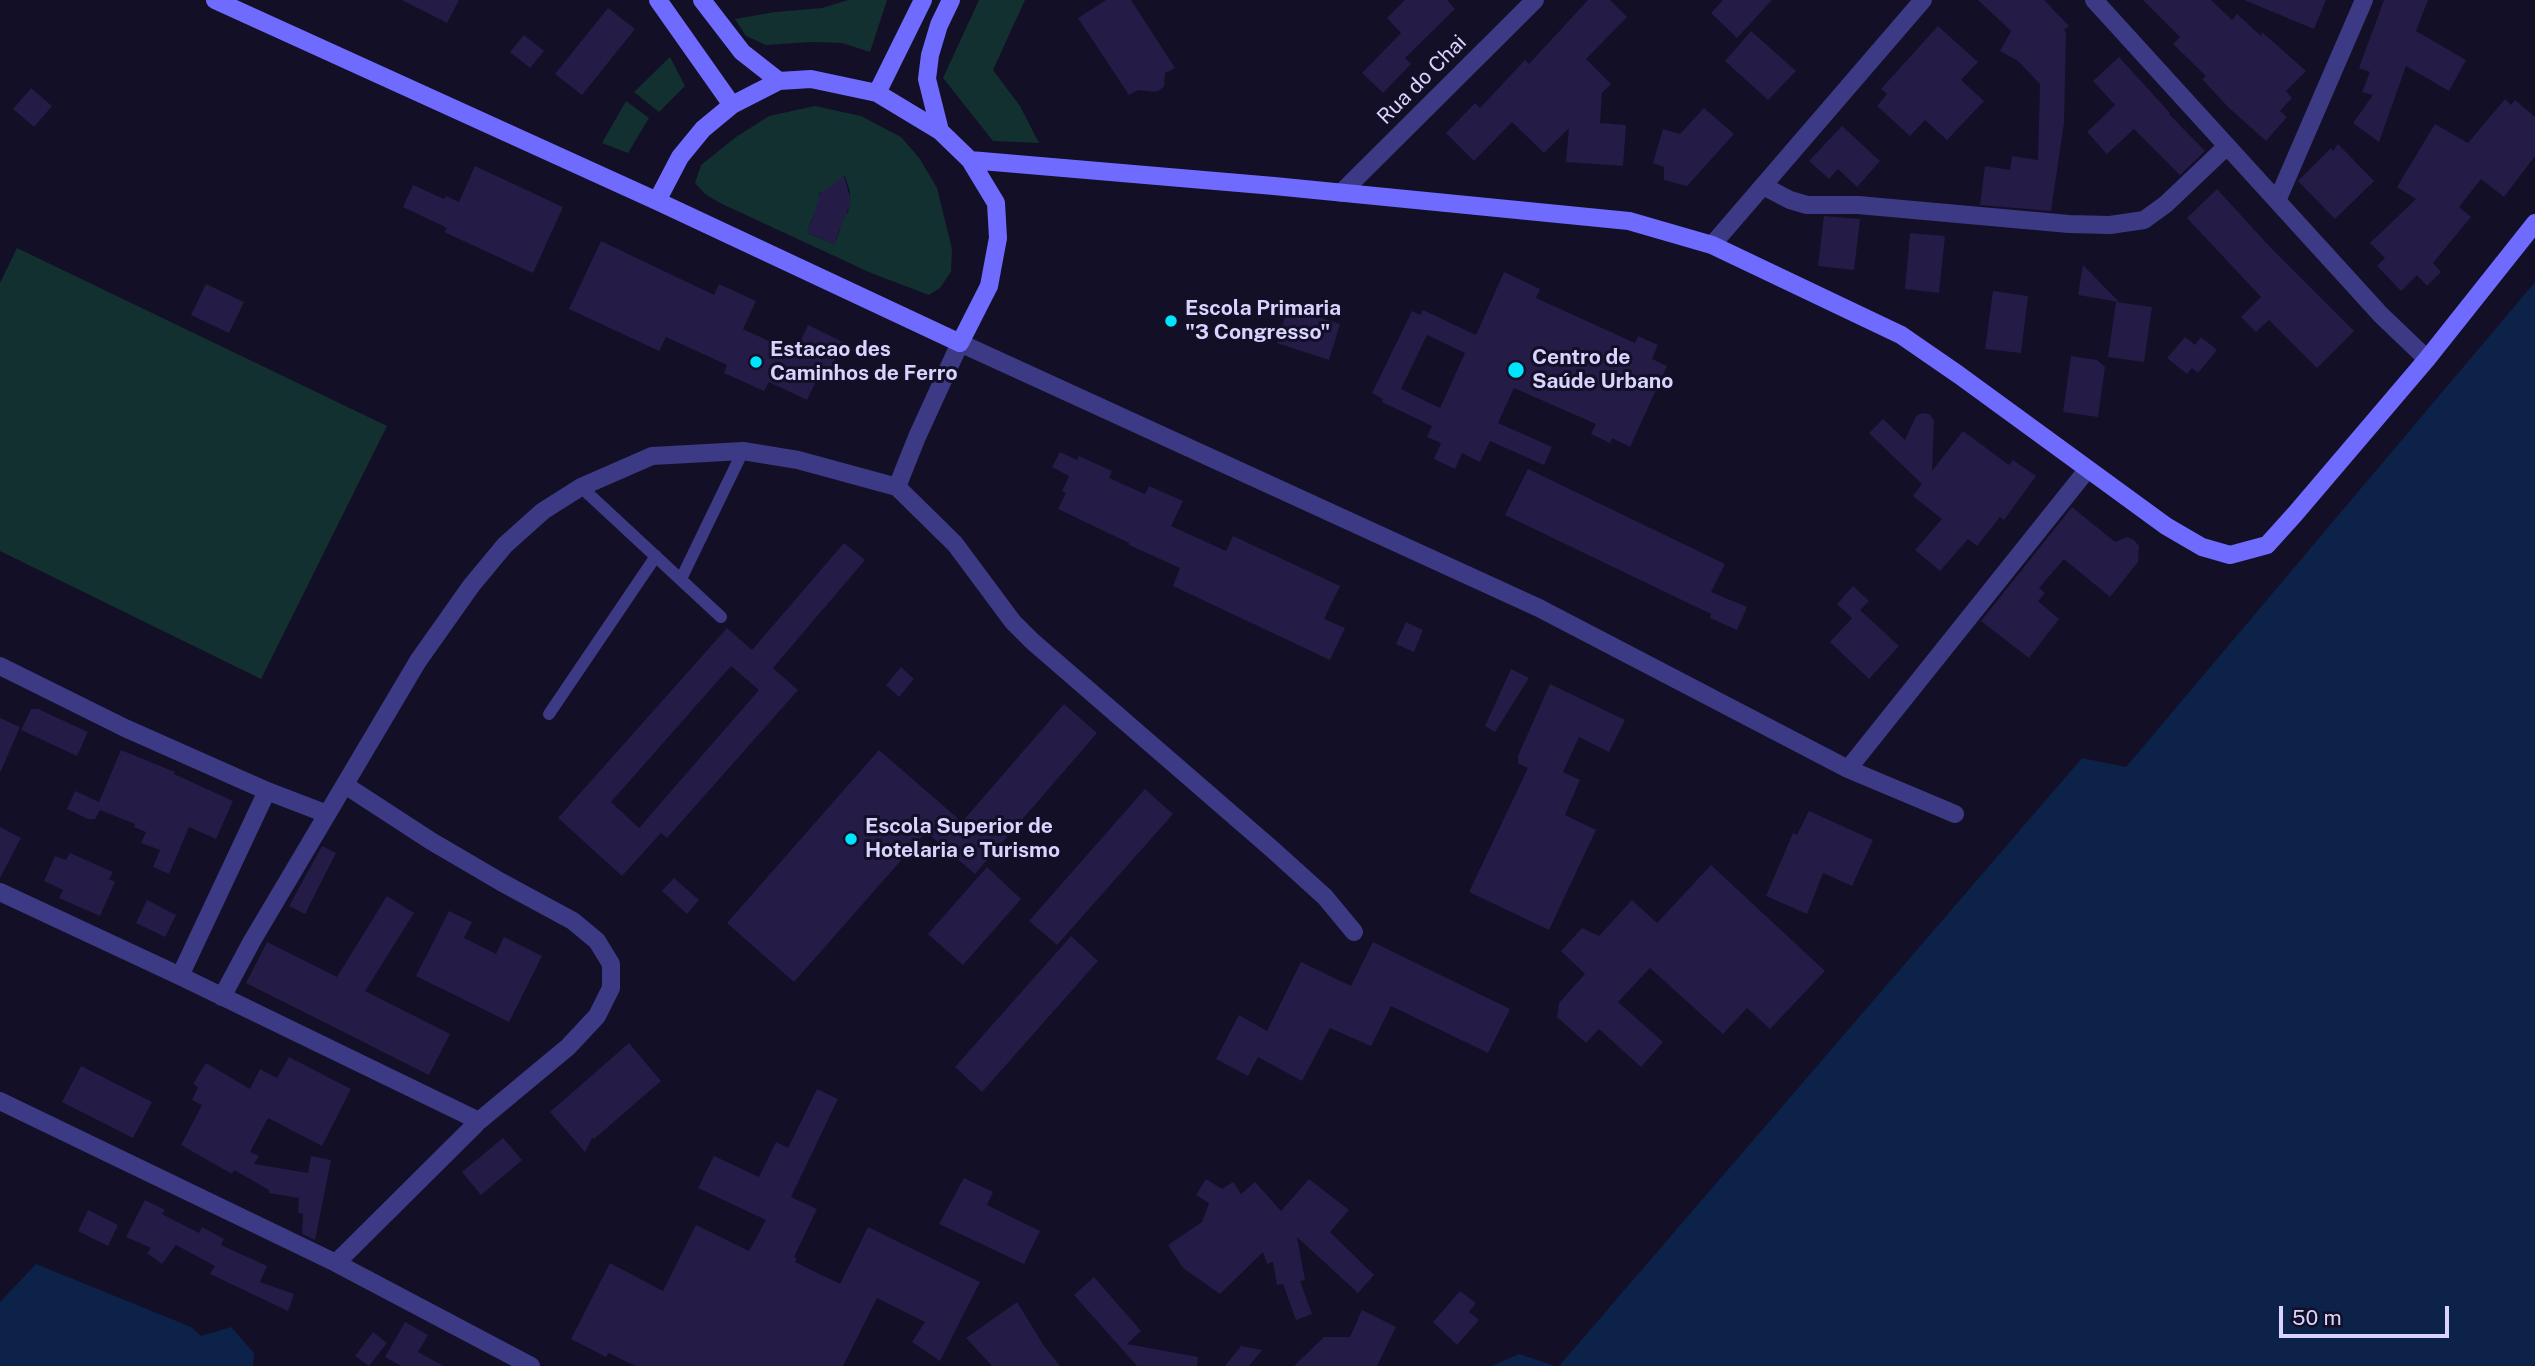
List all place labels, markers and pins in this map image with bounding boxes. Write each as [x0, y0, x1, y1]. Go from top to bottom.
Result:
place label: Escola Primaria "3 Congresso" [1185, 296, 1341, 346]
marker: Escola Primaria "3 Congresso" [1163, 313, 1179, 329]
place label: Estacao des Caminhos de Ferro [770, 337, 957, 387]
place label: Centro de Saúde Urbano [1532, 345, 1673, 395]
marker: Estacao des Caminhos de Ferro [748, 354, 764, 370]
marker: Centro de Saúde Urbano [1506, 360, 1526, 380]
place label: Escola Superior de Hotelaria e Turismo [865, 814, 1060, 864]
marker: Escola Superior de Hotelaria e Turismo [843, 831, 859, 847]

